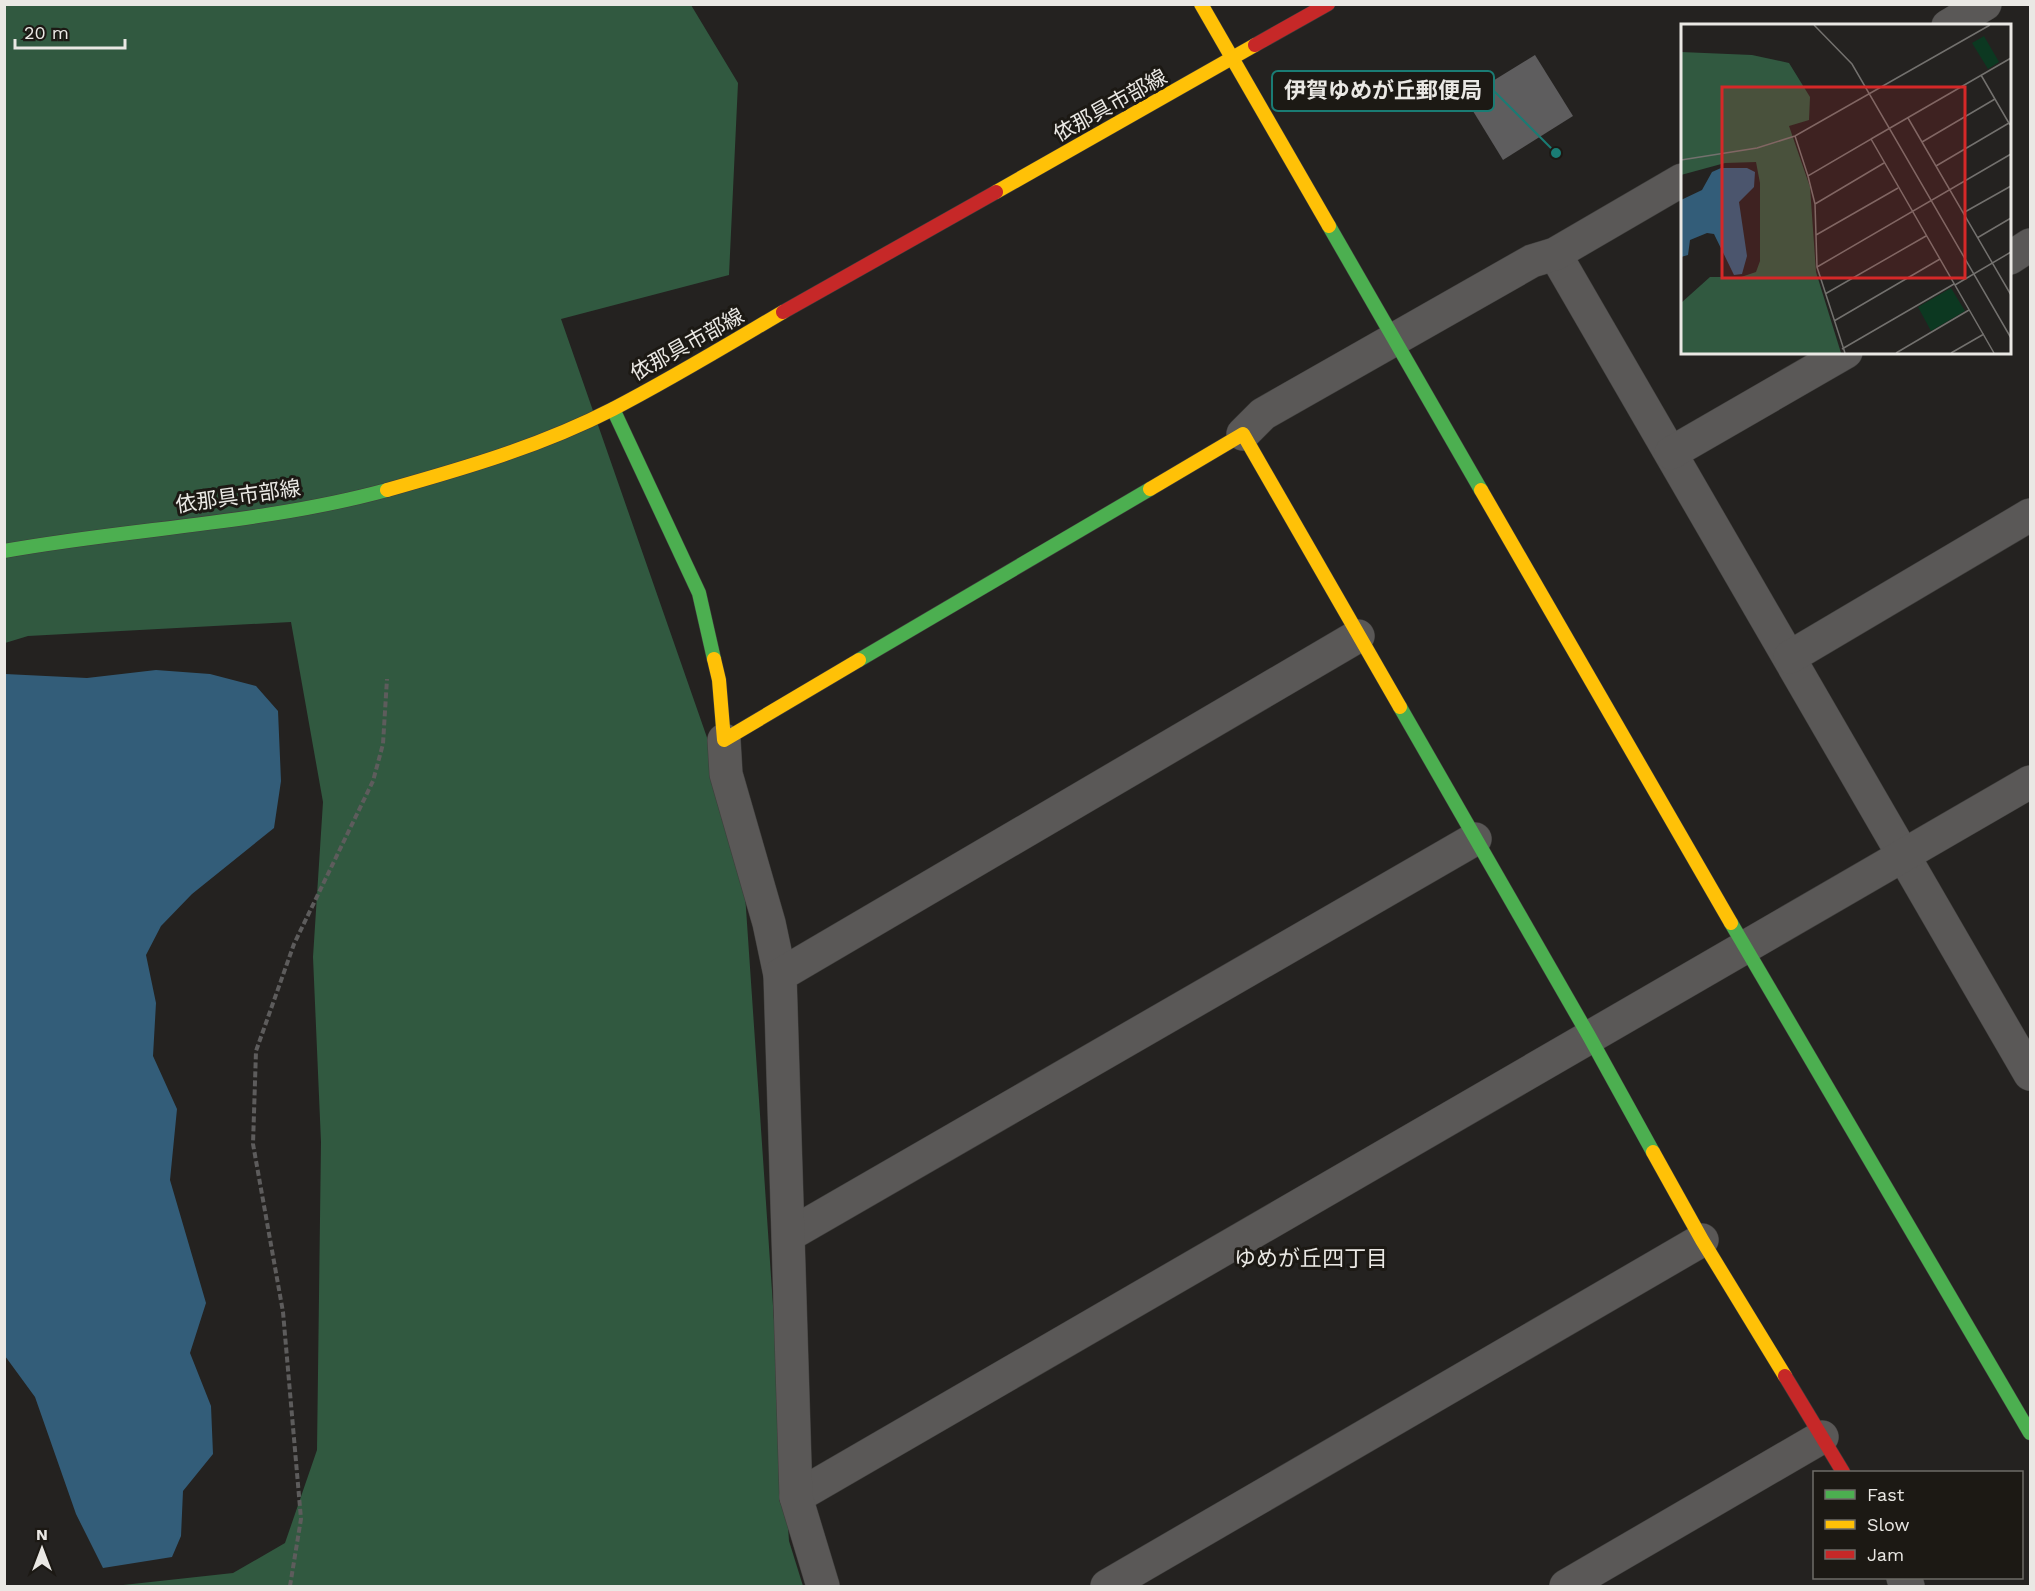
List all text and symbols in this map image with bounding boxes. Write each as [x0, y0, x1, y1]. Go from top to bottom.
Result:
scale bar [15, 12, 124, 50]
text: 20 m [24, 22, 69, 43]
inset map [1681, 24, 2011, 354]
street label: 依那具市部線 [1049, 64, 1171, 146]
callout: 伊賀ゆめが丘郵便局 [1272, 71, 1494, 111]
text: 伊賀ゆめが丘郵便局 [1284, 78, 1482, 103]
street label: 依那具市部線 [626, 303, 748, 385]
street label: 依那具市部線 [174, 475, 302, 517]
district label: ゆめが丘四丁目 [1234, 1246, 1388, 1271]
legend [1813, 1471, 2023, 1579]
text: Fast [1867, 1484, 1905, 1505]
text: Slow [1867, 1514, 1910, 1535]
north arrow [12, 1519, 72, 1579]
text: N [36, 1525, 48, 1544]
text: Jam [1867, 1544, 1904, 1565]

